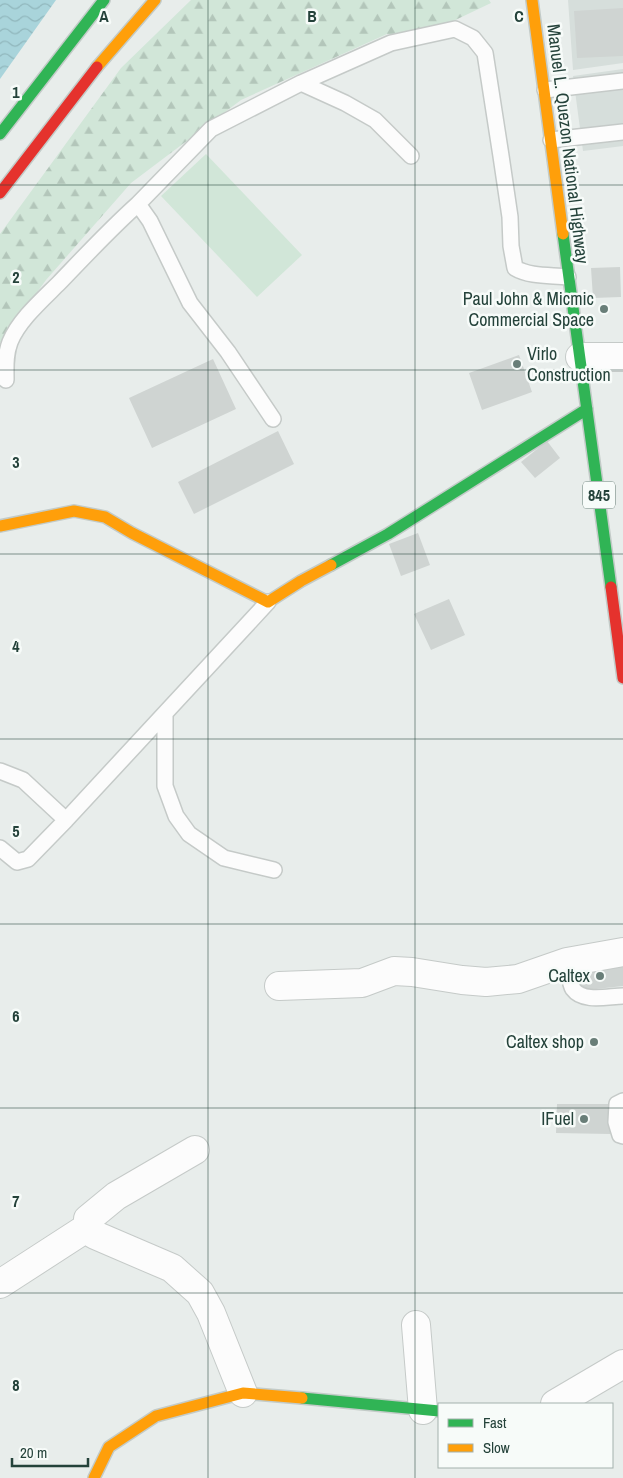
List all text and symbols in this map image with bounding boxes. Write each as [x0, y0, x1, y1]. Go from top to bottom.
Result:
text: A [99, 5, 109, 27]
text: B [307, 5, 317, 27]
text: C [514, 5, 524, 27]
street label: Manuel L. Quezon National Highway [541, 23, 596, 266]
text: 1 [12, 81, 20, 103]
text: 2 [12, 266, 20, 288]
place label: Paul John & Micmic Commercial Space [463, 286, 594, 332]
marker: Paul John & Micmic Commercial Space [598, 303, 610, 315]
place label: Virlo Construction [527, 341, 611, 387]
marker: Virlo Construction [511, 358, 523, 370]
text: 3 [12, 451, 20, 473]
road number: 845 [583, 482, 615, 508]
text: 4 [12, 635, 20, 657]
text: 5 [12, 820, 20, 842]
place label: Caltex [548, 963, 591, 988]
marker: Caltex [594, 970, 606, 982]
text: 6 [12, 1005, 20, 1027]
place label: Caltex shop [506, 1029, 584, 1054]
marker: Caltex shop [588, 1036, 600, 1048]
place label: IFuel [541, 1106, 574, 1131]
marker: IFuel [578, 1113, 590, 1125]
text: 7 [12, 1190, 20, 1212]
text: 8 [12, 1374, 20, 1396]
legend [438, 1403, 613, 1468]
text: Fast [483, 1412, 507, 1433]
scale bar [12, 1436, 89, 1468]
text: Slow [483, 1437, 510, 1458]
text: 20 m [20, 1442, 47, 1463]

